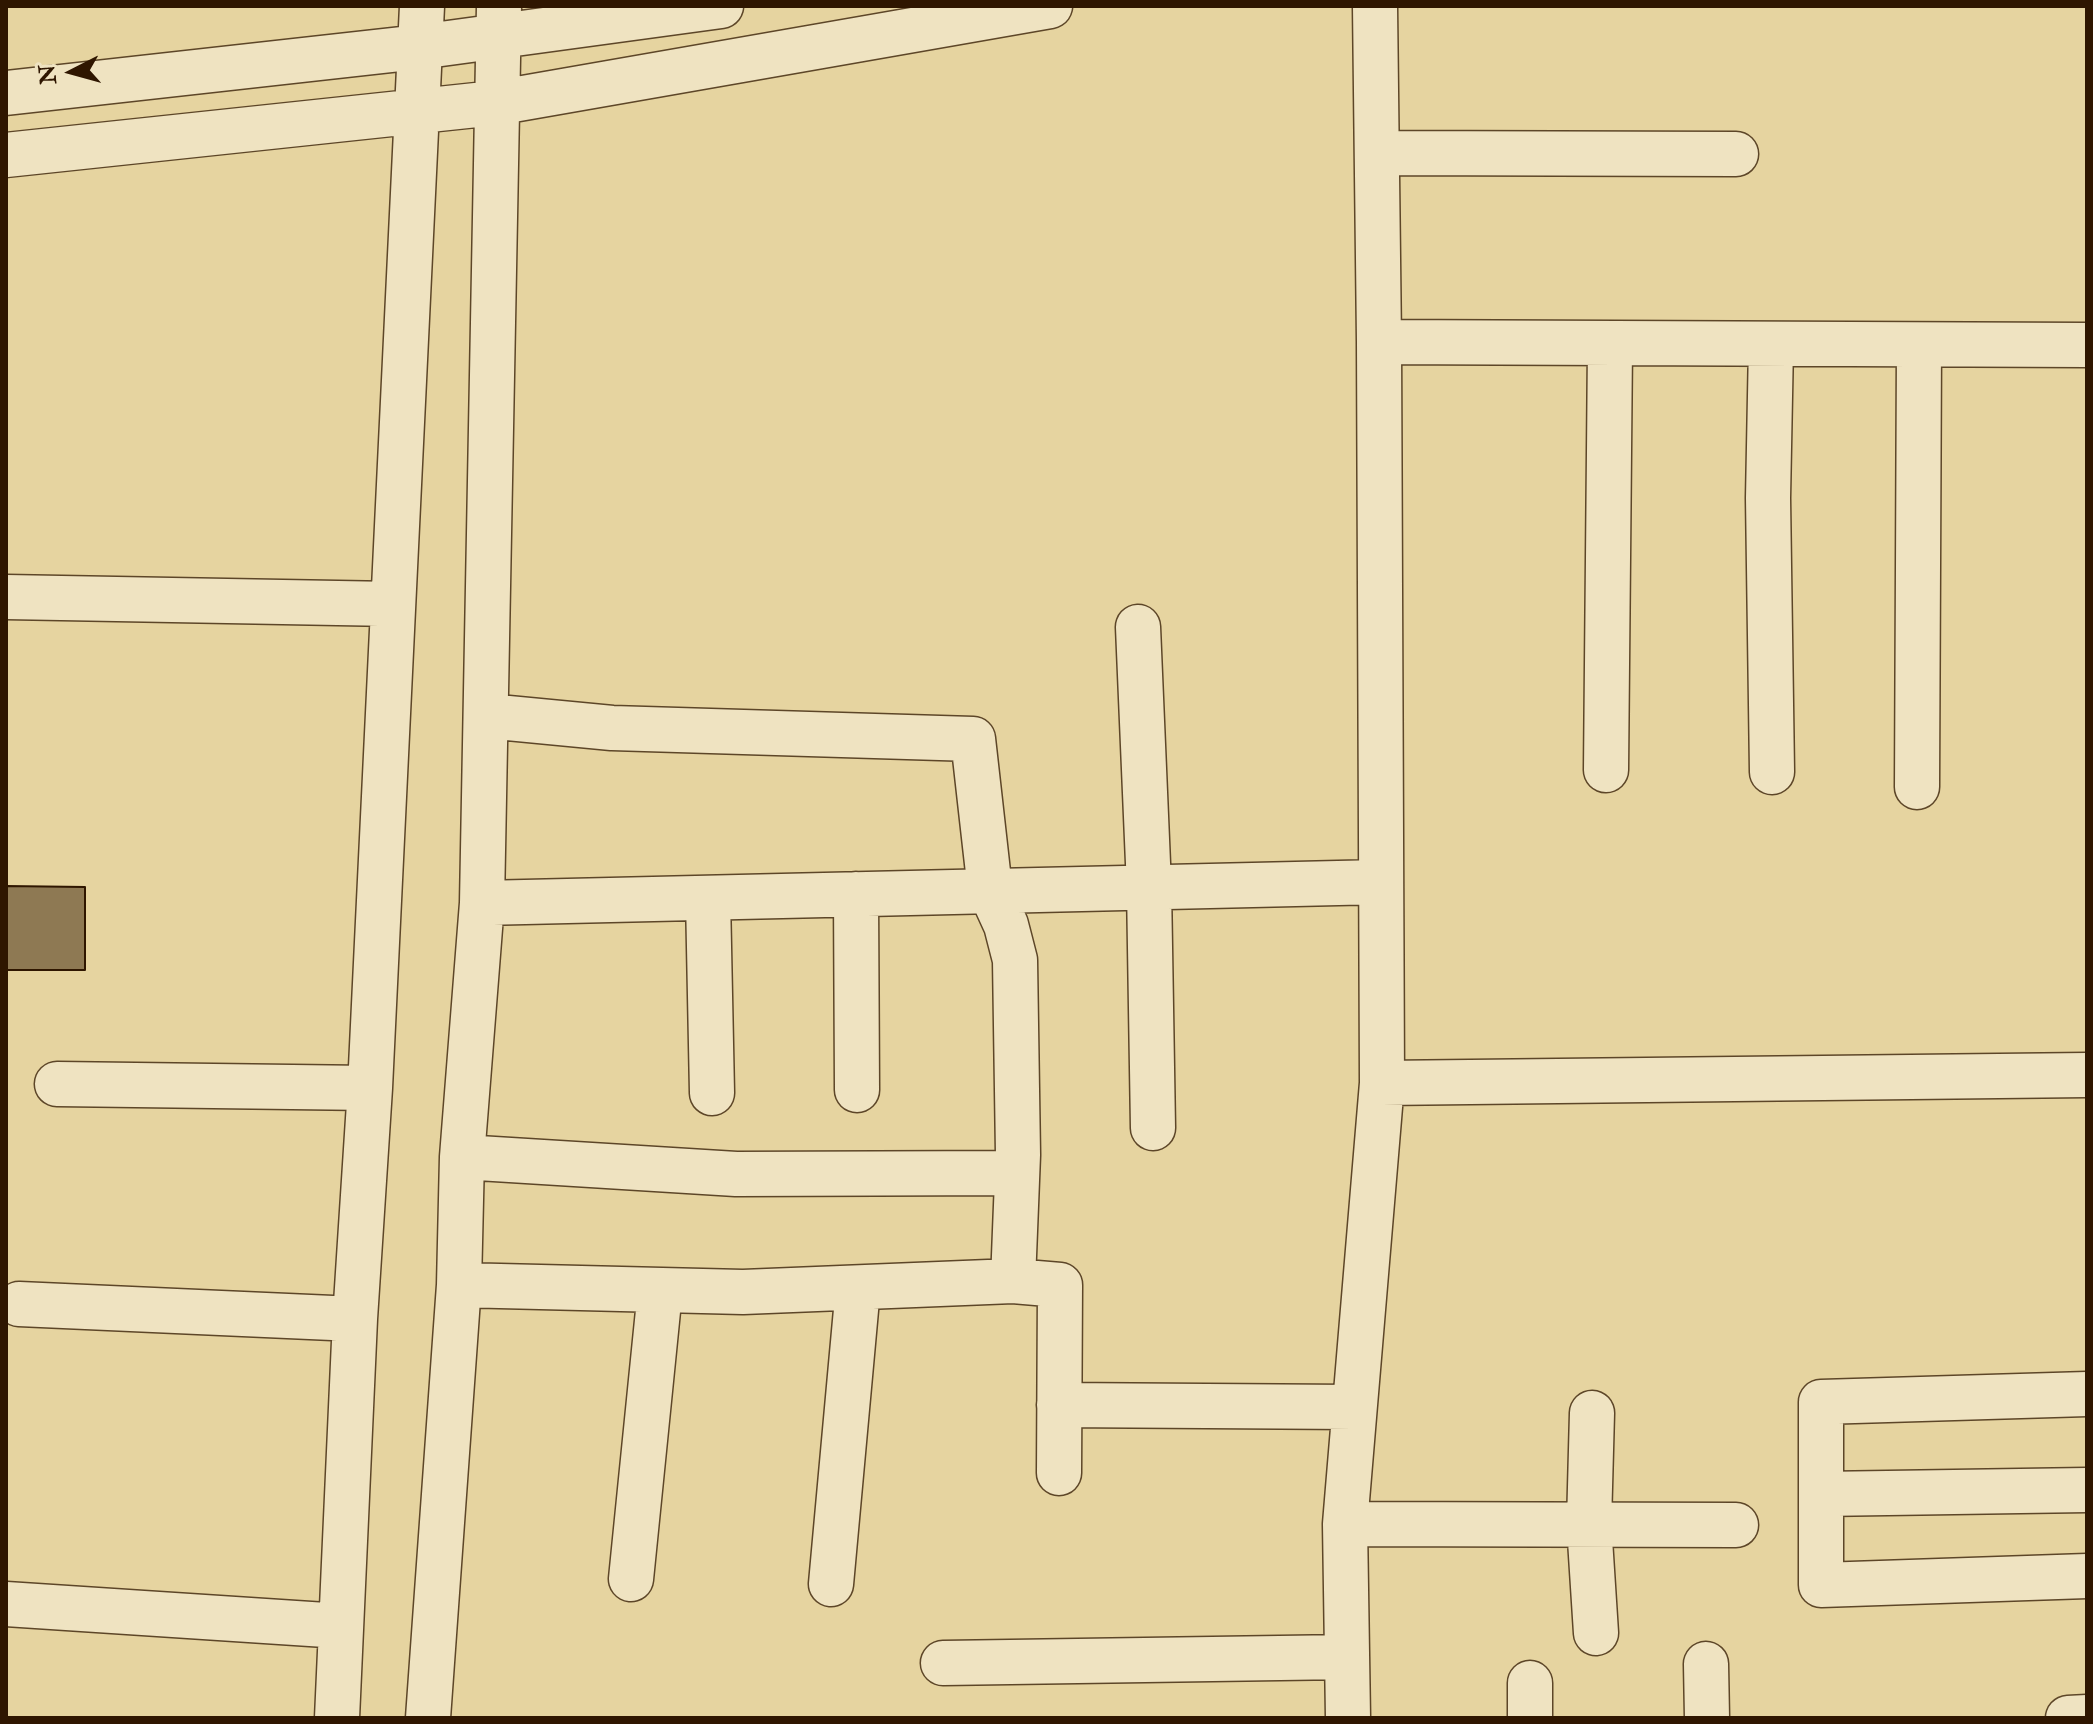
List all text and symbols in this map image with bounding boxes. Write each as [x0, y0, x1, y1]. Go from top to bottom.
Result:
north arrow [32, 32, 112, 112]
text: N [33, 63, 63, 86]

